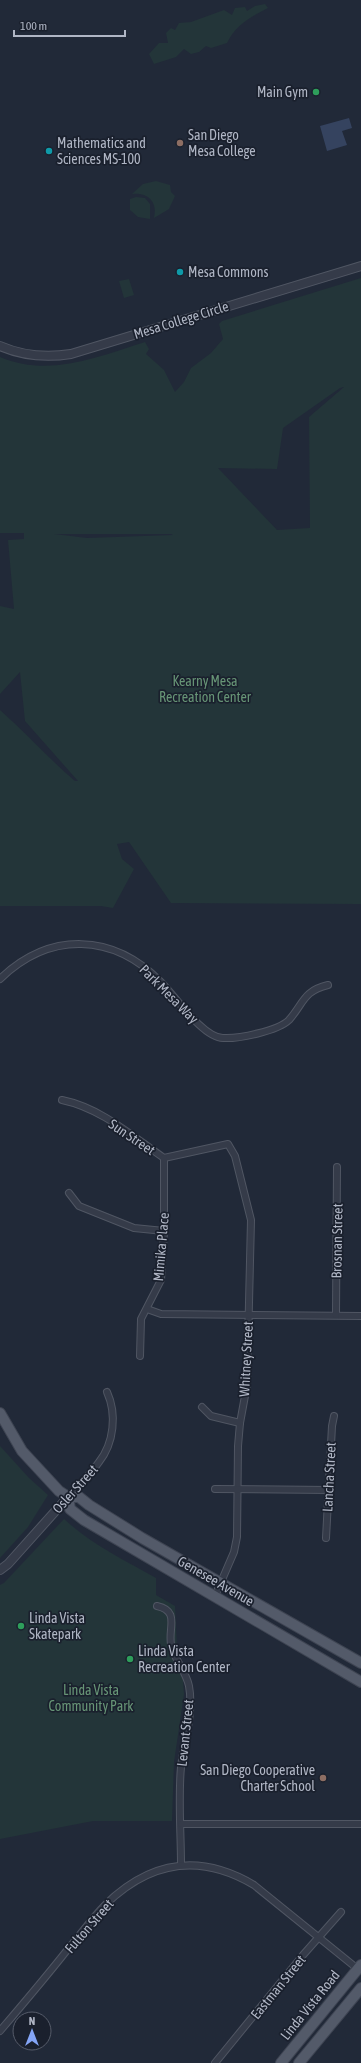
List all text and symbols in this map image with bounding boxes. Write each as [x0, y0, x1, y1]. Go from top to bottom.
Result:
scale bar [14, 12, 125, 38]
text: 100 m [20, 19, 47, 33]
place label: Main Gym [257, 84, 308, 100]
marker: Main Gym [311, 87, 321, 97]
place label: San Diego Mesa College [188, 127, 256, 159]
place label: Mathematics and Sciences MS-100 [57, 135, 146, 167]
marker: San Diego Mesa College [175, 138, 185, 148]
marker: Mathematics and Sciences MS-100 [44, 146, 54, 156]
place label: Mesa Commons [188, 264, 269, 280]
marker: Mesa Commons [175, 267, 185, 277]
street label: Mesa College Circle [132, 298, 230, 342]
park label: Kearny Mesa Recreation Center [159, 673, 252, 705]
street label: Park Mesa Way [136, 961, 202, 1027]
street label: Sun Street [106, 1116, 158, 1158]
street label: Brosnan Street [328, 1203, 346, 1279]
street label: Mimika Place [150, 1212, 172, 1282]
street label: Whitney Street [236, 1321, 256, 1397]
street label: Lancha Street [319, 1442, 339, 1512]
street label: Osler Street [49, 1461, 101, 1517]
street label: Genesee Avenue [175, 1553, 257, 1609]
place label: Linda Vista Skatepark [29, 1610, 85, 1642]
marker: Linda Vista Skatepark [16, 1621, 26, 1631]
place label: Linda Vista Recreation Center [138, 1643, 231, 1675]
marker: Linda Vista Recreation Center [125, 1654, 135, 1664]
park label: Linda Vista Community Park [49, 1682, 133, 1714]
street label: Levant Street [174, 1699, 196, 1767]
place label: San Diego Cooperative Charter School [200, 1762, 315, 1794]
marker: San Diego Cooperative Charter School [318, 1773, 328, 1783]
street label: Fulton Street [61, 1896, 117, 1956]
street label: Eastman Street [247, 1952, 309, 2022]
street label: Linda Vista Road [277, 1967, 343, 2043]
north arrow [12, 2011, 52, 2051]
text: N [29, 2015, 35, 2027]

